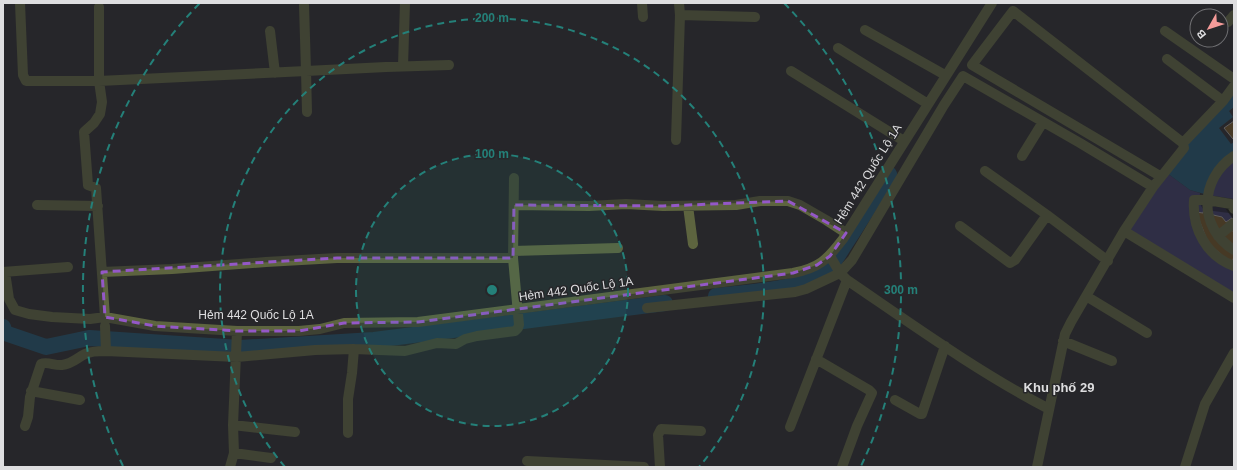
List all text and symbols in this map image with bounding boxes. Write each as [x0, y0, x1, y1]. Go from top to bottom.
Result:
north arrow [1189, 8, 1229, 48]
text: 200 m [475, 11, 509, 25]
text: B [1194, 27, 1208, 41]
street label: Hẻm 442 Quốc Lộ 1A [831, 121, 905, 227]
text: 100 m [475, 147, 509, 161]
street label: Hẻm 442 Quốc Lộ 1A [518, 274, 634, 304]
centre of rings [485, 283, 499, 297]
text: 300 m [884, 283, 918, 297]
street label: Hẻm 442 Quốc Lộ 1A [198, 308, 314, 322]
district label: Khu phố 29 [1024, 380, 1094, 395]

